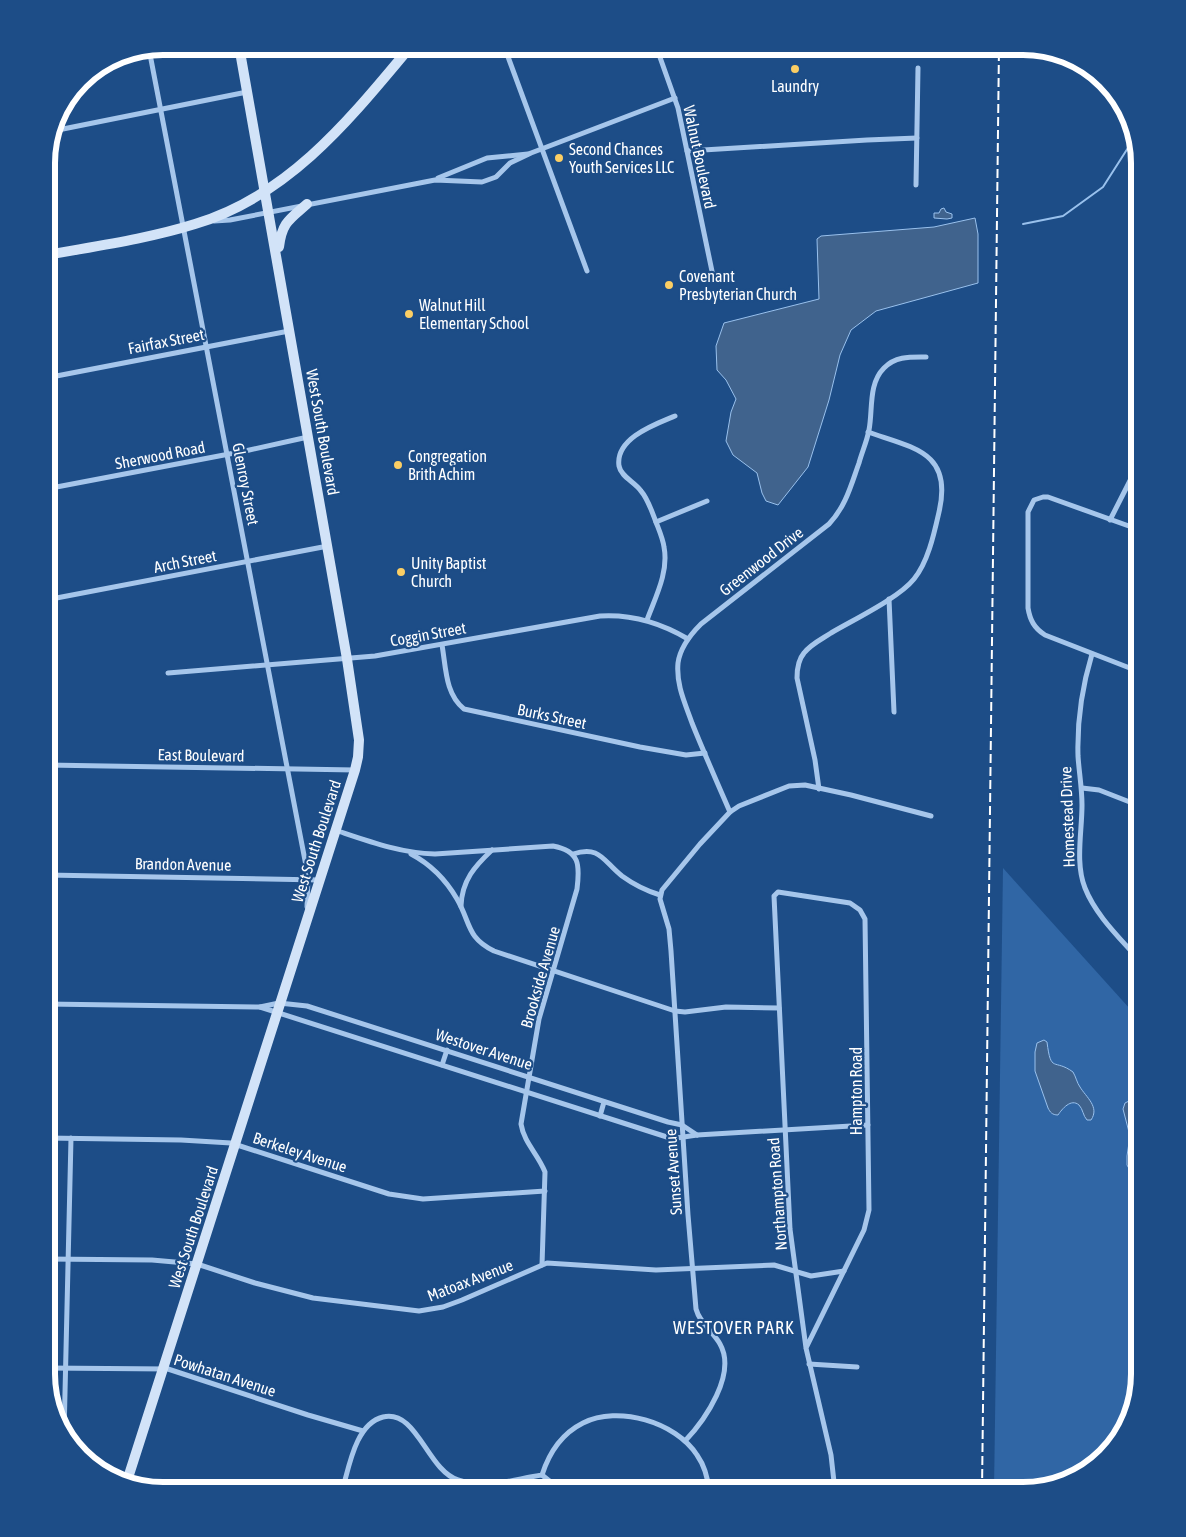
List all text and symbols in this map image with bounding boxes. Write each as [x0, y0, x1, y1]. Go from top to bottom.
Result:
marker: Laundry [789, 63, 801, 75]
place label: Laundry [771, 77, 819, 96]
street label: Walnut Boulevard [680, 104, 720, 210]
place label: Second Chances Youth Services LLC [569, 140, 674, 176]
marker: Second Chances Youth Services LLC [553, 152, 565, 164]
place label: Covenant Presbyterian Church [679, 267, 797, 304]
marker: Covenant Presbyterian Church [663, 279, 675, 291]
place label: Walnut Hill Elementary School [419, 296, 530, 333]
marker: Walnut Hill Elementary School [403, 308, 415, 320]
street label: Fairfax Street [126, 325, 206, 357]
street label: West South Boulevard [303, 368, 343, 496]
street label: Sherwood Road [114, 437, 206, 473]
street label: Glenroy Street [228, 441, 263, 527]
place label: Congregation Brith Achim [408, 447, 487, 483]
marker: Congregation Brith Achim [392, 459, 404, 471]
street label: Greenwood Drive [716, 523, 806, 599]
street label: Arch Street [152, 546, 218, 576]
place label: Unity Baptist Church [411, 554, 487, 590]
marker: Unity Baptist Church [395, 566, 407, 578]
street label: Coggin Street [389, 618, 468, 651]
street label: Burks Street [516, 700, 588, 732]
street label: East Boulevard [157, 745, 245, 765]
street label: Homestead Drive [1056, 766, 1078, 868]
street label: West South Boulevard [288, 778, 344, 904]
street label: Brandon Avenue [135, 854, 231, 874]
street label: Brookside Avenue [517, 924, 563, 1030]
street label: Westover Avenue [433, 1025, 535, 1073]
street label: Hampton Road [847, 1047, 866, 1135]
street label: Berkeley Avenue [250, 1128, 349, 1177]
street label: Sunset Avenue [661, 1128, 685, 1216]
street label: Northampton Road [764, 1137, 791, 1251]
street label: West South Boulevard [165, 1164, 221, 1290]
street label: Matoax Avenue [425, 1255, 515, 1305]
district label: WESTOVER PARK [673, 1317, 795, 1338]
street label: Powhatan Avenue [172, 1350, 278, 1400]

